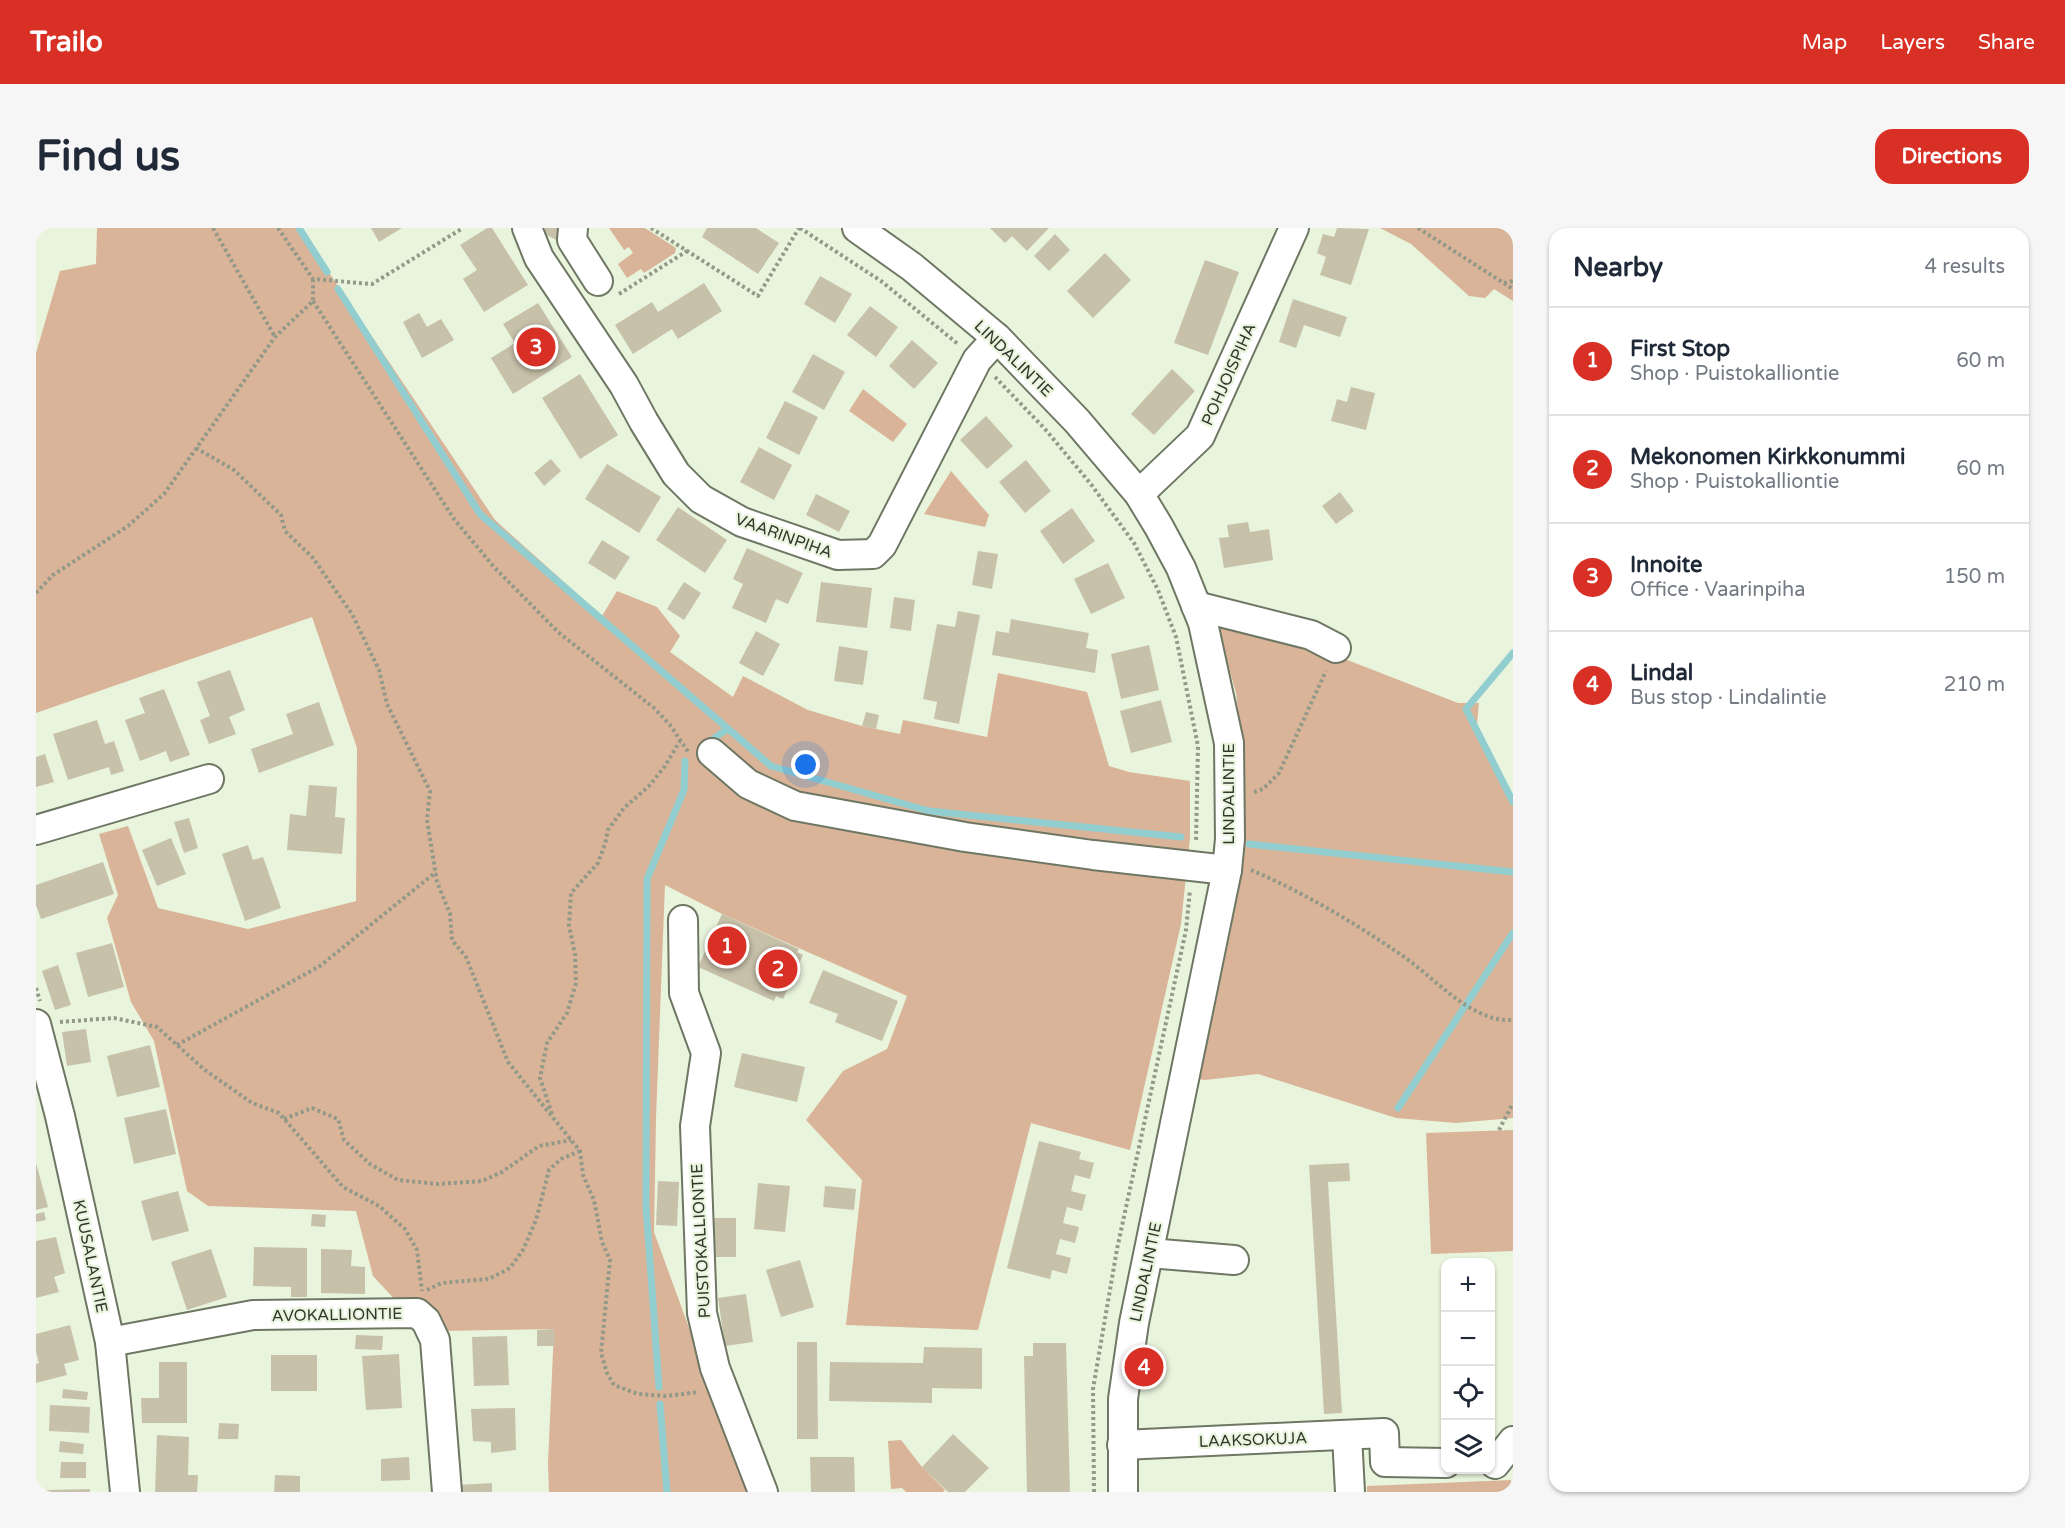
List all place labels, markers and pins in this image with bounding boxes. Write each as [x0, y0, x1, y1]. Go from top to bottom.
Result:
pin: 3 [516, 324, 556, 370]
pin: 1 [708, 924, 746, 968]
pin: 2 [758, 946, 798, 992]
pin: 4 [1124, 1344, 1164, 1390]

